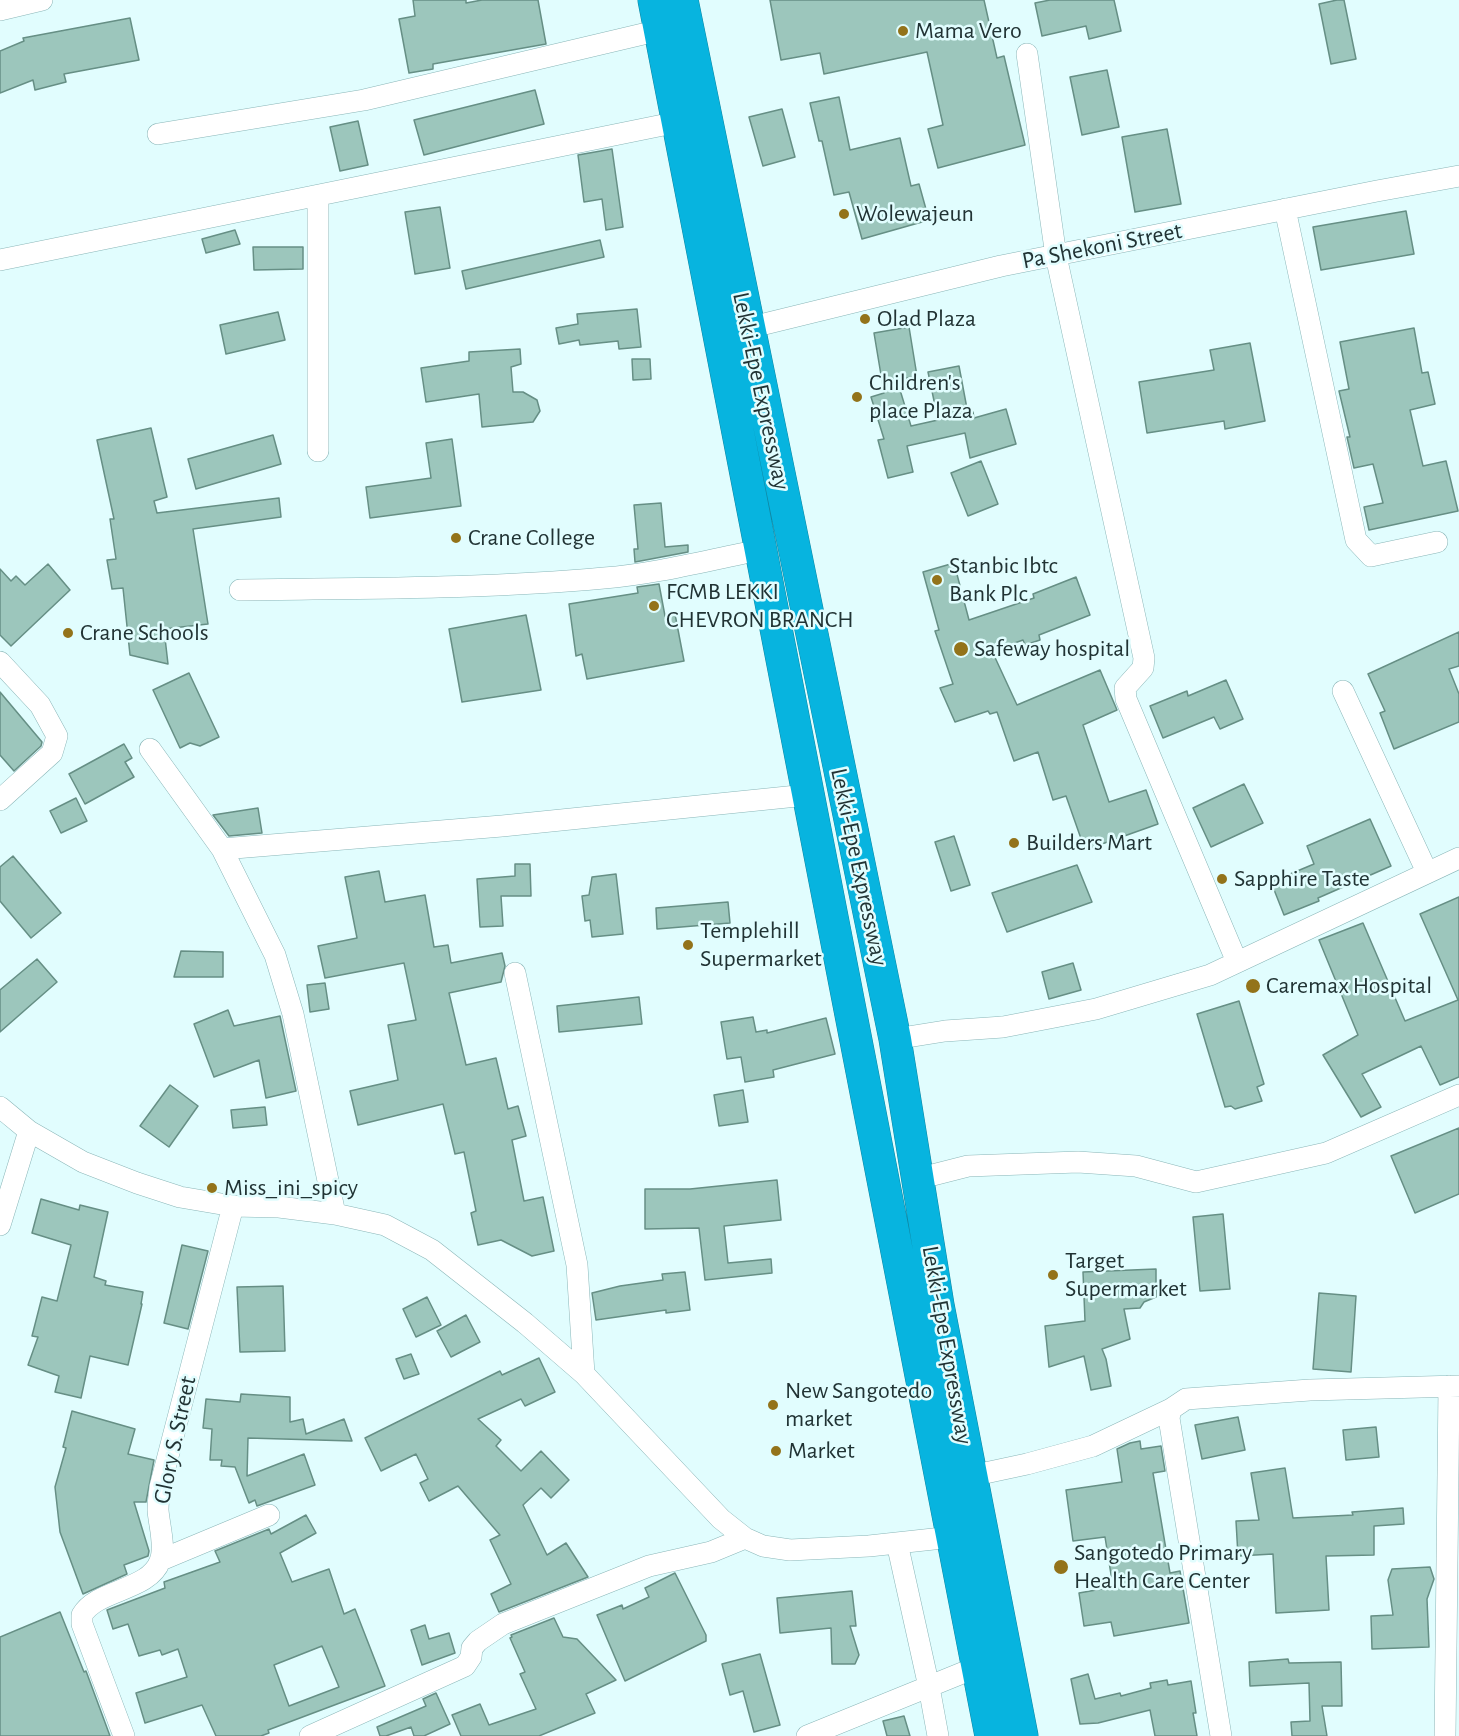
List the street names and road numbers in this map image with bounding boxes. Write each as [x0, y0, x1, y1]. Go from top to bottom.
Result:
street label: Pa Shekoni Street [1020, 216, 1184, 276]
street label: Lekki-Epe Expressway [726, 290, 796, 492]
street label: Lekki-Epe Expressway [824, 766, 894, 968]
street label: Lekki-Epe Expressway [915, 1243, 979, 1447]
street label: Glory S. Street [147, 1374, 203, 1506]

